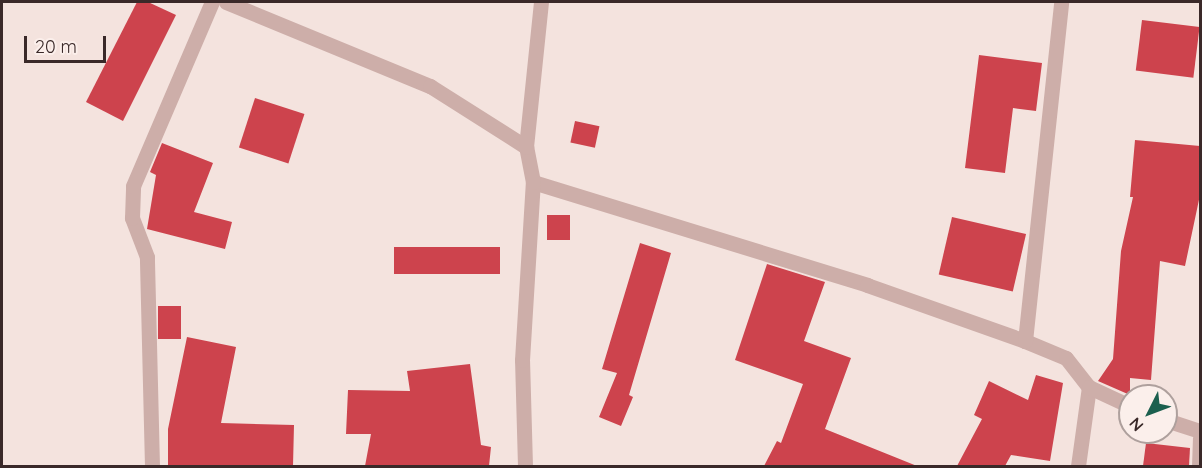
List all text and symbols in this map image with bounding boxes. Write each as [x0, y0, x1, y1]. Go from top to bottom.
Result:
scale bar [27, 24, 110, 62]
text: 20 m [35, 35, 77, 58]
north arrow [1118, 384, 1178, 444]
text: N [1125, 414, 1147, 436]

